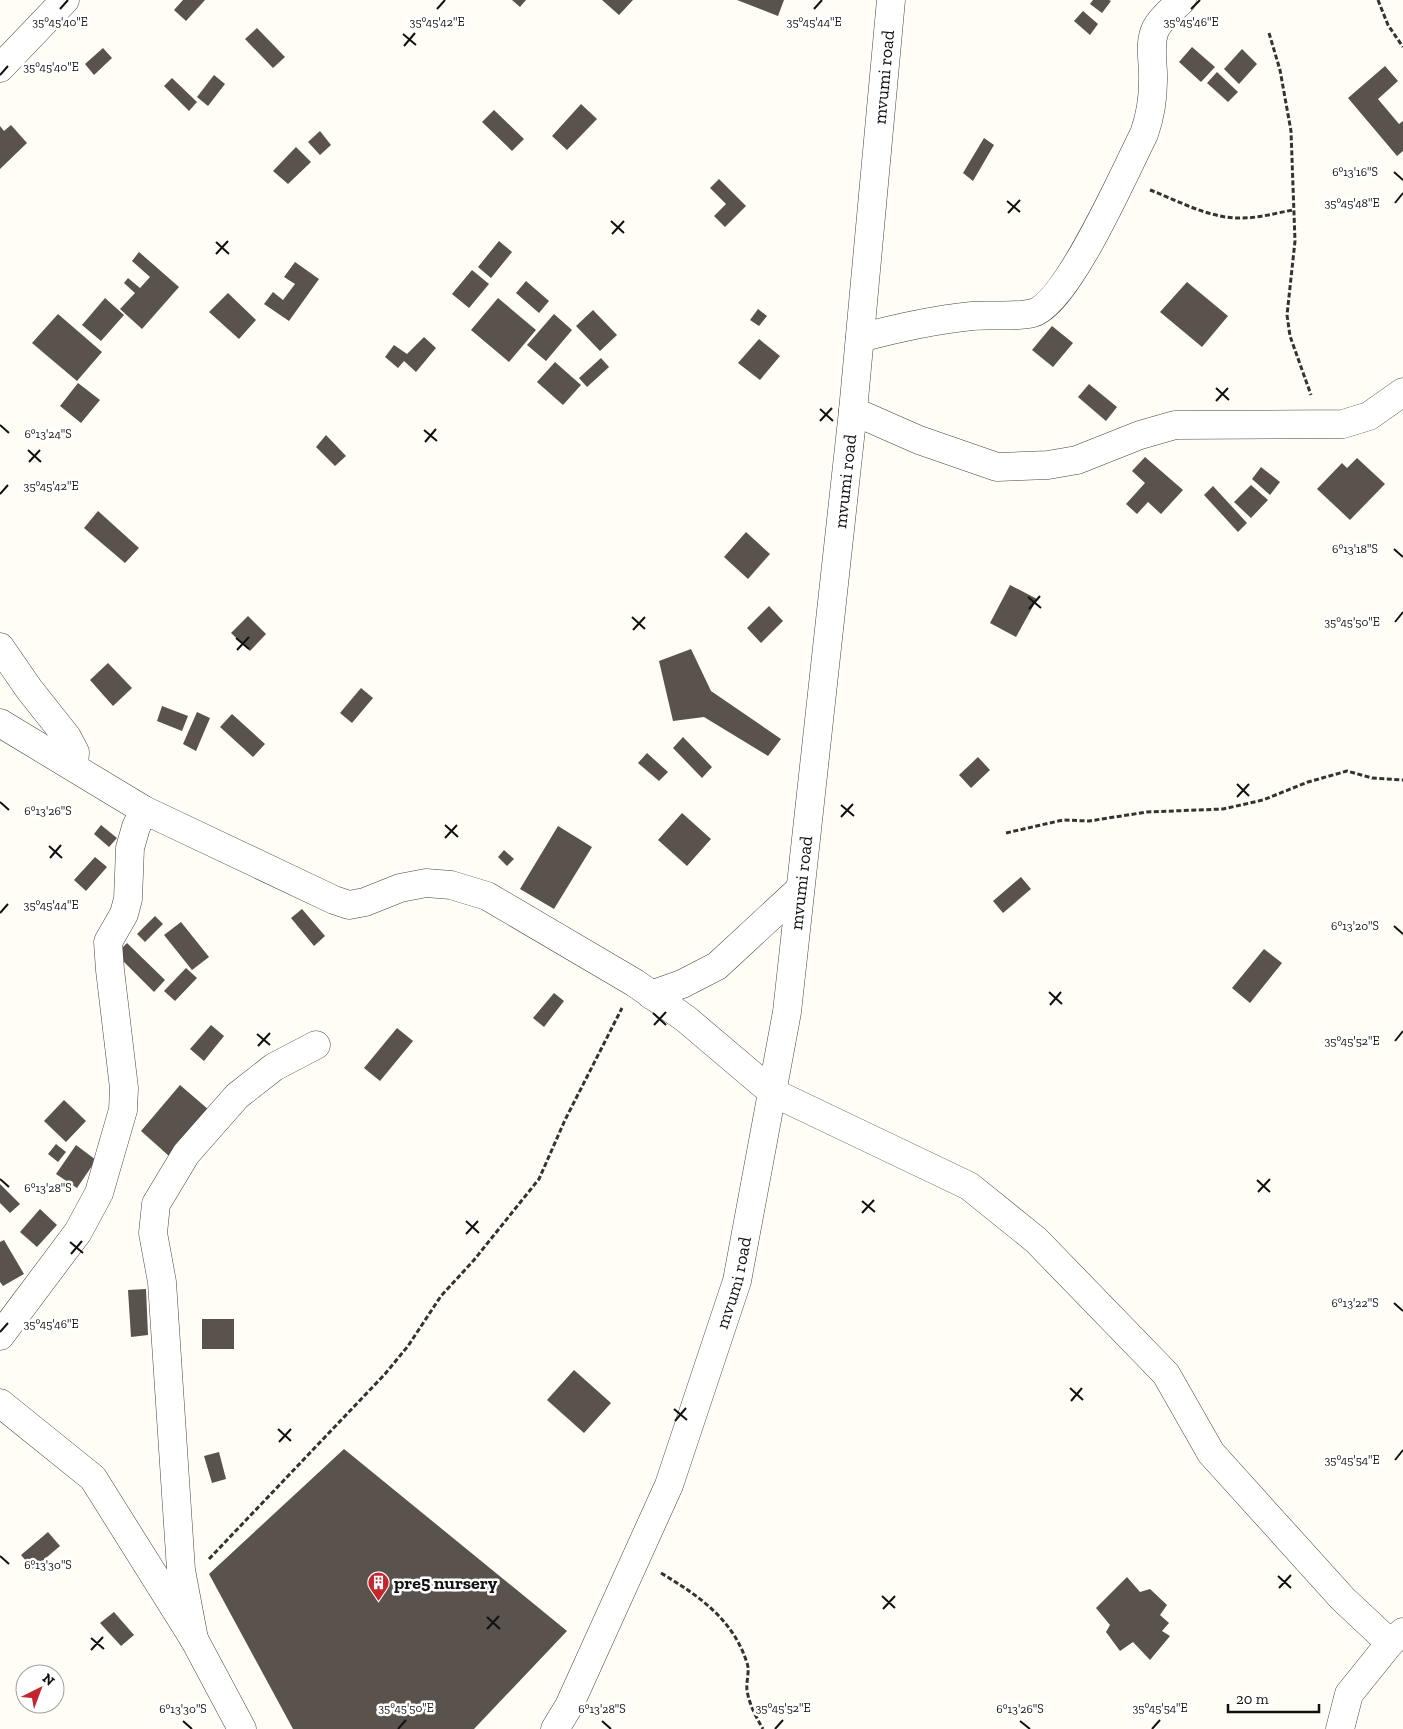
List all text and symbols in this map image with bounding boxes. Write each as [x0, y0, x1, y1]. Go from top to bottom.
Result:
text: 35°45'40"E [32, 15, 88, 29]
text: 35°45'42"E [410, 15, 464, 29]
text: 35°45'44"E [787, 15, 841, 29]
text: 35°45'46"E [1163, 15, 1219, 29]
street label: mvumi road [869, 29, 899, 125]
text: 35°45'40"E [23, 60, 79, 74]
text: 6°13'16"S [1332, 165, 1378, 179]
text: 35°45'48"E [1324, 196, 1380, 210]
text: 6°13'24"S [24, 427, 72, 441]
street label: mvumi road [829, 433, 861, 529]
text: 35°45'42"E [24, 479, 78, 493]
text: 6°13'18"S [1332, 542, 1378, 556]
text: 35°45'50"E [1324, 615, 1380, 629]
text: 6°13'26"S [24, 804, 72, 818]
street label: mvumi road [785, 835, 817, 931]
text: 35°45'44"E [24, 898, 78, 912]
text: 6°13'20"S [1331, 919, 1379, 933]
text: 35°45'52"E [1324, 1034, 1380, 1048]
text: 6°13'28"S [24, 1181, 72, 1195]
street label: mvumi road [711, 1235, 756, 1332]
text: 6°13'22"S [1331, 1296, 1379, 1310]
text: 35°45'46"E [23, 1317, 79, 1331]
text: 35°45'54"E [1324, 1453, 1380, 1467]
text: 6°13'30"S [24, 1558, 72, 1572]
building icon: pre5 nursery [366, 1571, 390, 1602]
place label: pre5 nursery [394, 1572, 498, 1594]
north arrow [15, 1664, 65, 1714]
text: N [39, 1670, 58, 1690]
scale bar [1228, 1682, 1319, 1714]
text: 20 m [1236, 1690, 1269, 1708]
text: 35°45'50"E [378, 1701, 434, 1715]
text: 35°45'52"E [755, 1701, 811, 1715]
text: 35°45'54"E [1132, 1701, 1188, 1715]
text: 6°13'30"S [159, 1702, 207, 1716]
text: 6°13'28"S [578, 1702, 626, 1716]
text: 6°13'26"S [996, 1702, 1044, 1716]

